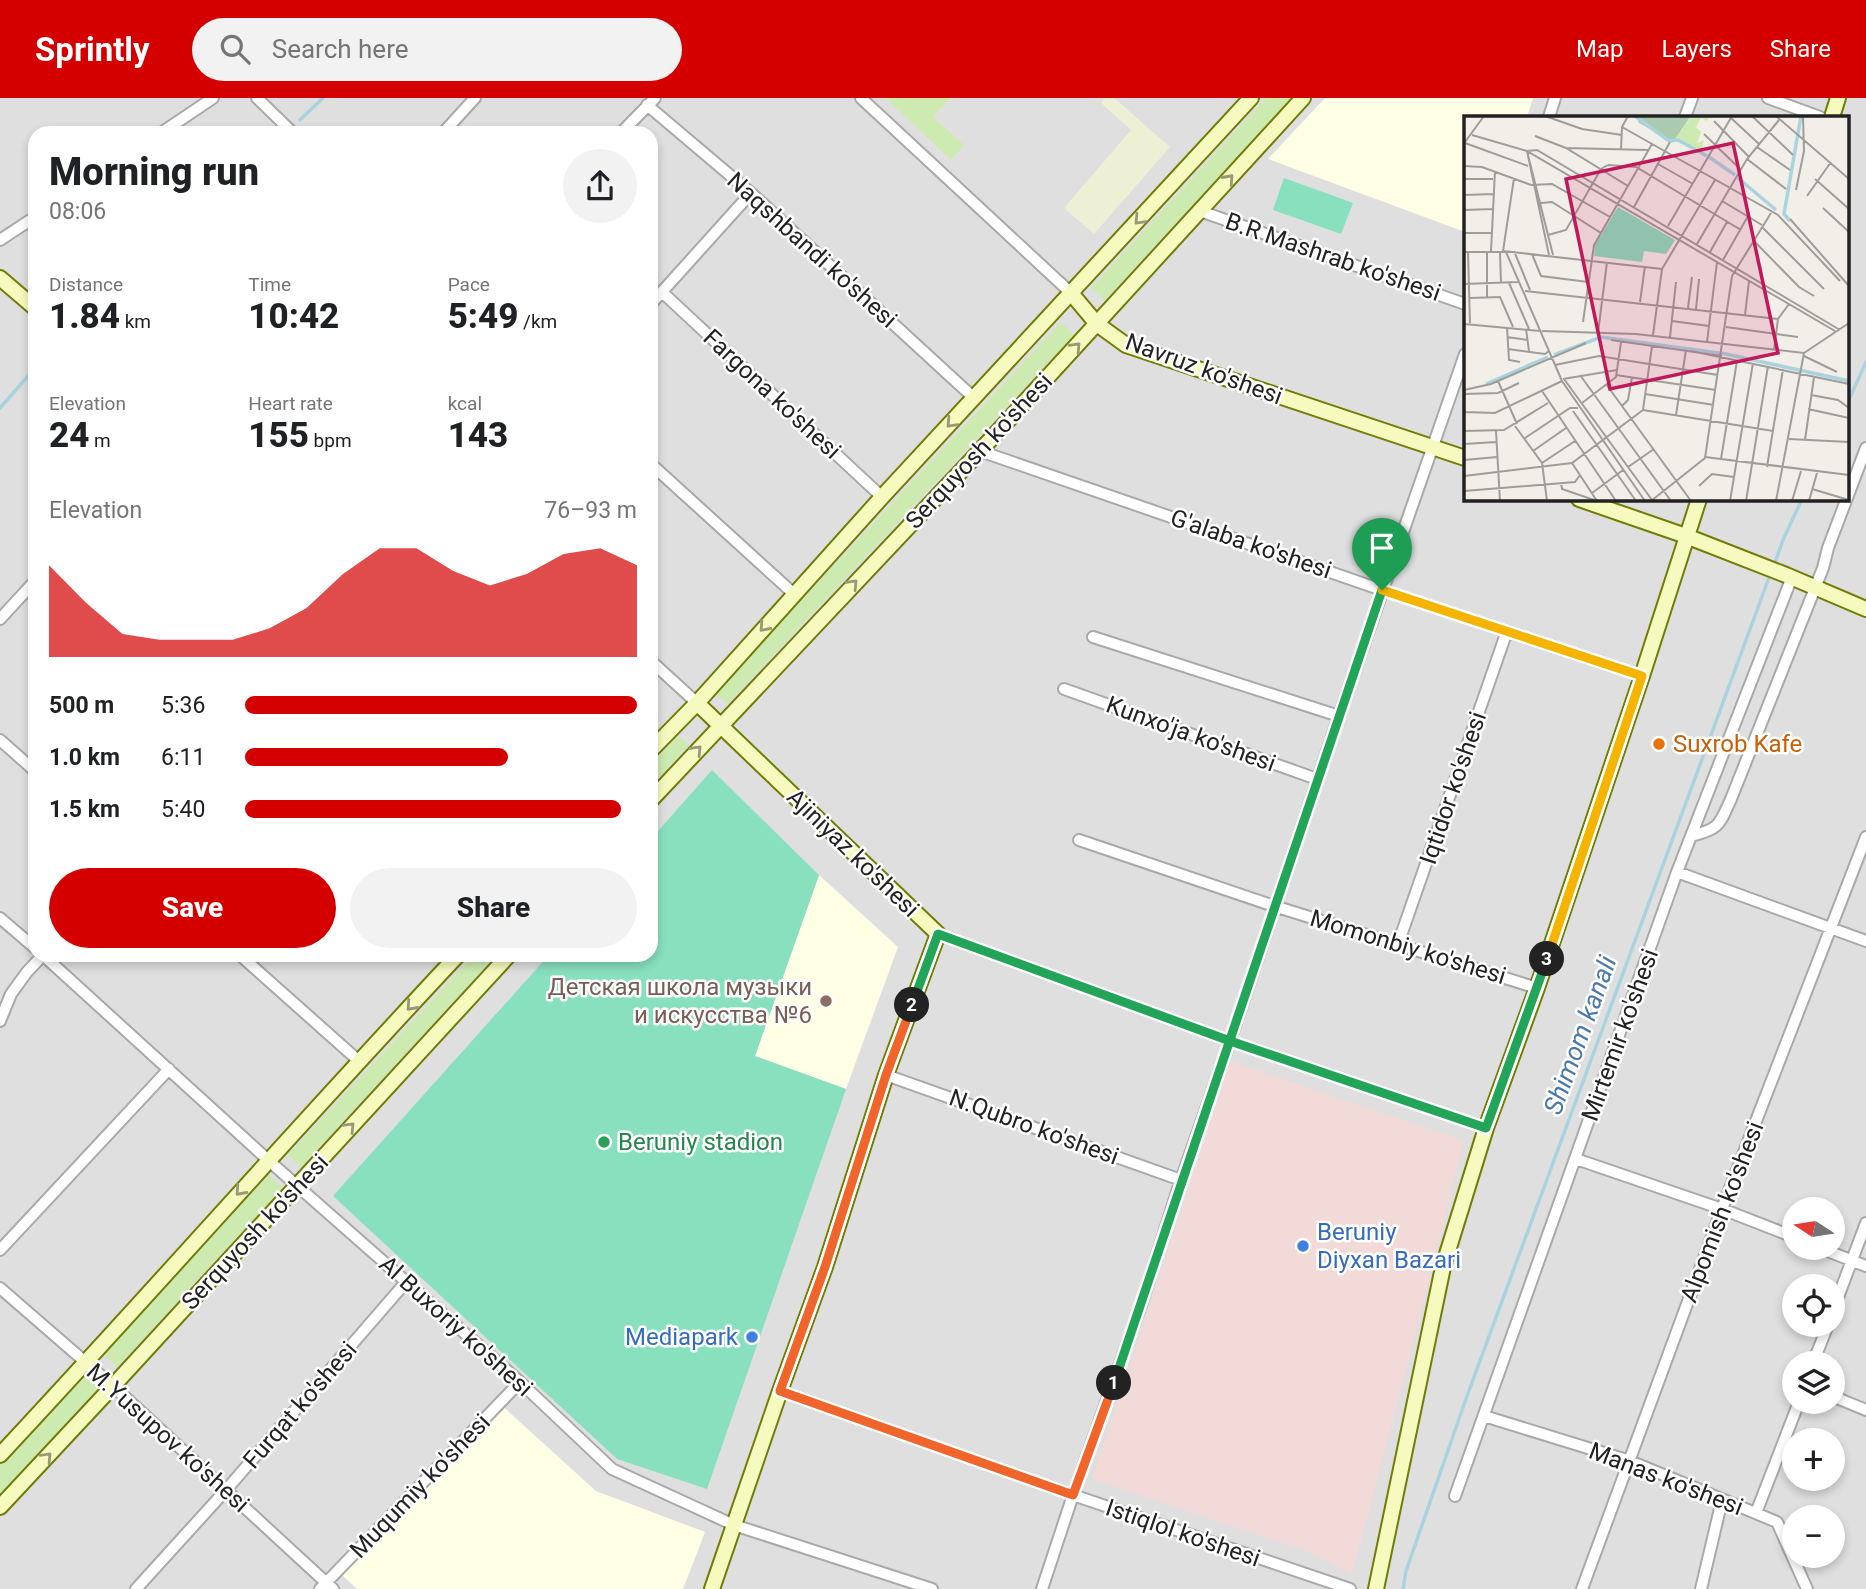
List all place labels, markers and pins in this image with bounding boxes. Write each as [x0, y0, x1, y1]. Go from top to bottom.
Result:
pin [1352, 518, 1412, 590]
place label: Suxrob Kafe [1673, 730, 1802, 758]
marker: Suxrob Kafe [1651, 736, 1667, 752]
pin: 3 [1530, 942, 1564, 976]
place label: Детская школа музыки и искусства №6 [548, 973, 812, 1029]
pin: 2 [894, 988, 930, 1023]
marker: Детская школа музыки и искусства №6 [818, 993, 834, 1009]
place label: Beruniy stadion [618, 1128, 783, 1156]
marker: Beruniy stadion [596, 1134, 612, 1150]
place label: Beruniy Diyxan Bazari [1317, 1218, 1461, 1274]
marker: Beruniy Diyxan Bazari [1295, 1238, 1311, 1254]
place label: Mediapark [625, 1323, 739, 1351]
marker: Mediapark [744, 1329, 760, 1345]
pin: 1 [1096, 1366, 1132, 1400]

